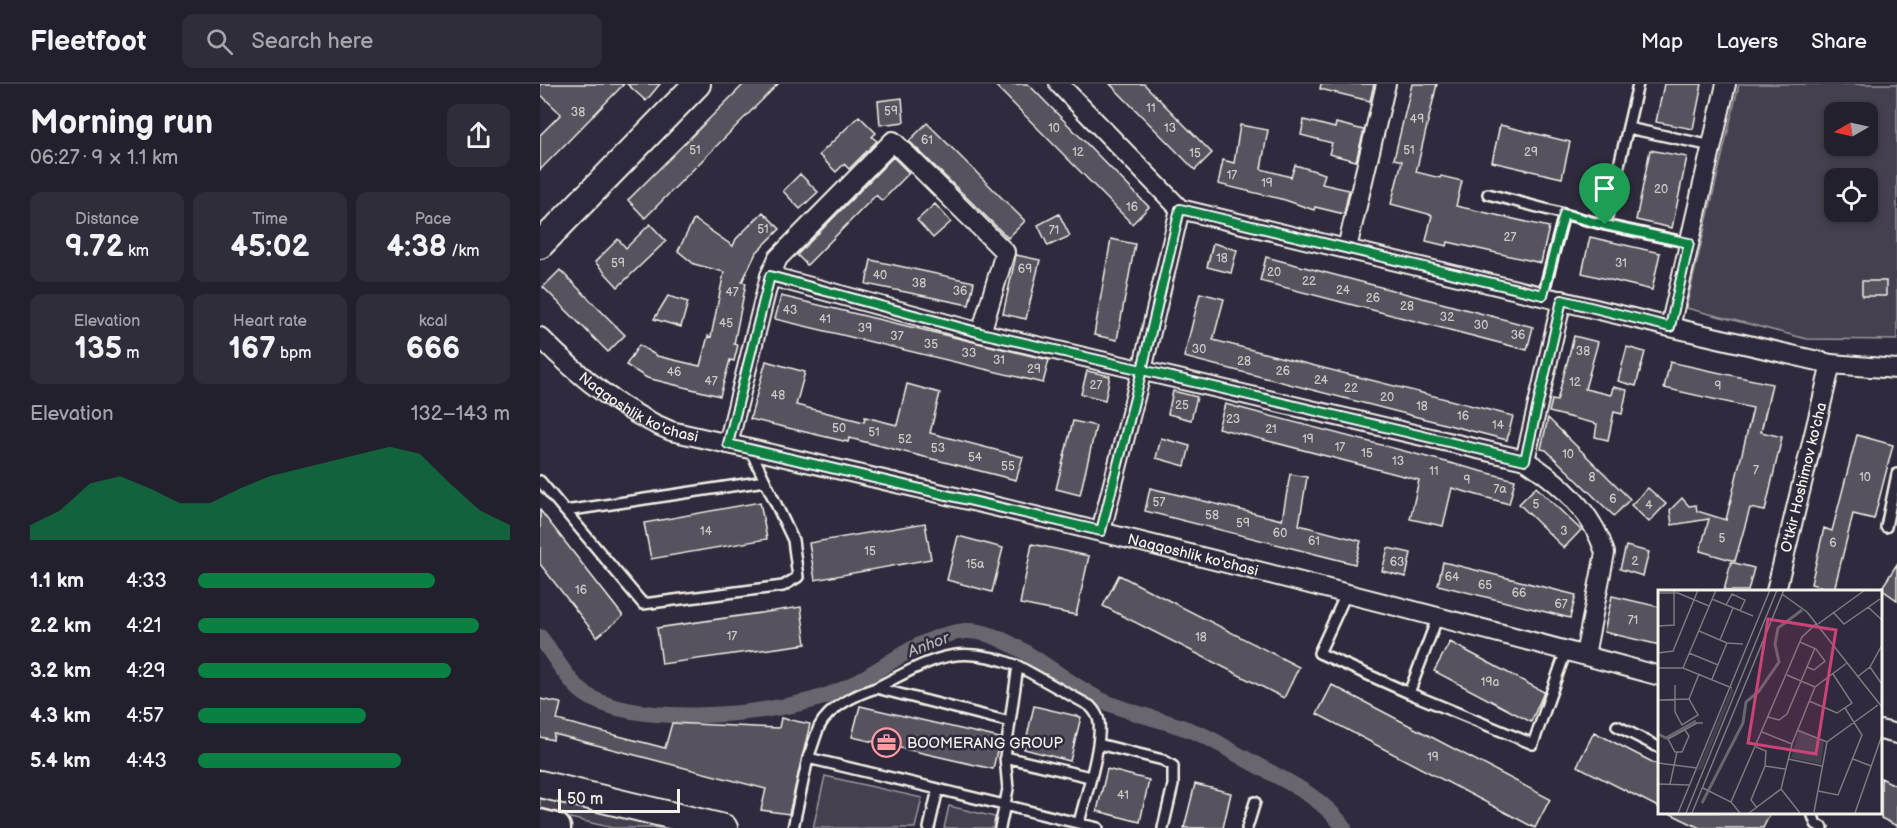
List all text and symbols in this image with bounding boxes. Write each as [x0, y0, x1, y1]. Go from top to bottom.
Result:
search box [182, 14, 602, 68]
text: Fleetfoot [30, 25, 146, 58]
icon: search [203, 25, 236, 58]
text: Search here [251, 28, 373, 55]
text: Map [1641, 29, 1683, 54]
text: Layers [1716, 29, 1778, 54]
text: Share [1811, 29, 1867, 54]
house number: 11 [1146, 101, 1156, 116]
north arrow [1824, 102, 1878, 156]
map controls [1824, 102, 1878, 222]
text: Morning run [30, 103, 213, 143]
button: share [447, 104, 510, 167]
house number: 59 [884, 104, 898, 119]
house number: 38 [571, 105, 585, 120]
house number: 49 [1410, 112, 1424, 127]
house number: 10 [1048, 121, 1060, 136]
house number: 13 [1164, 121, 1176, 136]
house number: 61 [921, 133, 933, 148]
house number: 51 [689, 143, 701, 158]
house number: 51 [1403, 143, 1415, 158]
house number: 12 [1072, 145, 1084, 160]
house number: 29 [1524, 145, 1538, 160]
text: 06:27 · 9 × 1.1 km [30, 146, 178, 170]
house number: 15 [1189, 146, 1201, 161]
pin [1579, 163, 1630, 225]
house number: 17 [1227, 168, 1237, 183]
button: locate [1824, 168, 1878, 222]
icon: arrive [1588, 172, 1621, 205]
house number: 19 [1261, 176, 1273, 191]
house number: 20 [1654, 182, 1668, 197]
house number: 16 [1126, 200, 1138, 215]
text: Distance [75, 210, 139, 229]
text: Time [252, 210, 288, 229]
text: Pace [415, 210, 451, 229]
house number: 51 [757, 222, 769, 237]
house number: 71 [1049, 223, 1059, 238]
text: 9.72 [65, 229, 124, 265]
text: 45:02 [231, 229, 309, 265]
text: 4:38 [386, 229, 447, 265]
house number: 27 [1504, 230, 1517, 245]
text: km [124, 242, 149, 261]
text: /km [447, 242, 480, 261]
house number: 18 [1216, 251, 1228, 266]
house number: 59 [611, 256, 625, 271]
house number: 31 [1615, 256, 1627, 271]
house number: 69 [1018, 262, 1032, 277]
house number: 20 [1267, 265, 1281, 280]
house number: 40 [873, 268, 887, 283]
house number: 22 [1302, 274, 1316, 289]
house number: 38 [912, 276, 926, 291]
house number: 24 [1336, 283, 1351, 298]
house number: 36 [953, 284, 967, 299]
house number: 47 [725, 285, 739, 300]
house number: 26 [1366, 291, 1380, 306]
house number: 28 [1400, 299, 1414, 314]
house number: 43 [783, 303, 797, 318]
house number: 32 [1440, 310, 1454, 325]
text: Elevation [74, 312, 140, 331]
text: Heart rate [233, 312, 307, 331]
text: kcal [419, 312, 447, 331]
house number: 41 [819, 312, 831, 327]
house number: 45 [719, 316, 733, 331]
house number: 30 [1474, 318, 1488, 333]
house number: 39 [858, 321, 872, 336]
house number: 36 [1511, 328, 1525, 343]
house number: 37 [890, 329, 904, 344]
text: 135 [74, 331, 122, 367]
text: 167 [228, 331, 276, 367]
text: 666 [406, 331, 460, 367]
house number: 35 [924, 337, 938, 352]
house number: 30 [1192, 342, 1206, 357]
text: m [122, 344, 140, 363]
text: bpm [276, 344, 312, 363]
house number: 38 [1576, 344, 1590, 359]
house number: 33 [962, 346, 976, 361]
house number: 31 [993, 353, 1005, 368]
house number: 28 [1237, 354, 1251, 369]
house number: 29 [1027, 362, 1041, 377]
house number: 26 [1276, 364, 1290, 379]
house number: 46 [667, 365, 681, 380]
street label: Naqqoshlik ko'chasi [574, 368, 700, 447]
house number: 24 [1314, 373, 1329, 388]
house number: 47 [704, 374, 718, 389]
house number: 12 [1569, 375, 1581, 390]
house number: 27 [1090, 378, 1103, 393]
house number: 9 [1715, 379, 1722, 394]
house number: 22 [1344, 381, 1358, 396]
house number: 48 [771, 388, 785, 403]
house number: 20 [1380, 390, 1394, 405]
house number: 25 [1175, 398, 1189, 413]
house number: 18 [1416, 399, 1428, 414]
street label: O'tkir Hoshimov ko'cha [1777, 400, 1831, 554]
text: Elevation [30, 402, 113, 426]
text: 132–143 m [411, 402, 510, 426]
house number: 16 [1457, 409, 1469, 424]
house number: 23 [1226, 412, 1240, 427]
house number: 14 [1492, 418, 1505, 433]
house number: 50 [832, 421, 846, 436]
house number: 21 [1265, 422, 1277, 437]
house number: 51 [868, 425, 880, 440]
house number: 52 [898, 432, 912, 447]
house number: 19 [1302, 432, 1314, 447]
house number: 17 [1335, 440, 1345, 455]
house number: 53 [931, 441, 945, 456]
house number: 15 [1361, 446, 1373, 461]
house number: 10 [1562, 447, 1574, 462]
house number: 54 [968, 450, 983, 465]
house number: 13 [1392, 454, 1404, 469]
house number: 55 [1001, 459, 1015, 474]
house number: 7 [1753, 463, 1759, 478]
house number: 11 [1429, 464, 1439, 479]
house number: 8 [1589, 470, 1596, 485]
house number: 10 [1859, 470, 1871, 485]
house number: 9 [1464, 473, 1471, 488]
house number: 7а [1494, 482, 1506, 497]
house number: 6 [1609, 492, 1617, 507]
house number: 57 [1153, 495, 1165, 510]
house number: 5 [1533, 497, 1540, 512]
house number: 4 [1645, 498, 1653, 513]
house number: 58 [1205, 508, 1219, 523]
house number: 59 [1236, 516, 1250, 531]
house number: 14 [700, 524, 713, 539]
house number: 3 [1560, 524, 1568, 539]
house number: 60 [1273, 526, 1287, 541]
street label: Naqqoshlik ko'chasi [1126, 530, 1260, 581]
house number: 5 [1719, 531, 1726, 546]
house number: 61 [1308, 534, 1320, 549]
house number: 6 [1829, 536, 1837, 551]
house number: 15 [864, 544, 876, 559]
house number: 2 [1631, 554, 1639, 569]
house number: 63 [1390, 555, 1404, 570]
house number: 15а [966, 557, 984, 572]
text: 1.1 km [30, 569, 84, 593]
text: 4:33 [126, 569, 167, 593]
house number: 64 [1445, 570, 1460, 585]
house number: 65 [1478, 578, 1492, 593]
house number: 16 [575, 583, 587, 598]
house number: 66 [1512, 586, 1526, 601]
inset map [1658, 590, 1882, 813]
house number: 67 [1554, 597, 1568, 612]
house number: 71 [1628, 613, 1638, 628]
text: 2.2 km [30, 614, 91, 638]
text: 4:21 [126, 614, 161, 638]
water label: Anhor [904, 628, 953, 662]
house number: 17 [727, 629, 737, 644]
house number: 18 [1195, 630, 1207, 645]
text: 3.2 km [30, 659, 91, 683]
text: 4:29 [126, 659, 166, 683]
house number: 19a [1481, 675, 1499, 690]
text: 4.3 km [30, 704, 91, 728]
text: 4:57 [126, 704, 164, 728]
office icon: BOOMERANG GROUP [870, 727, 902, 759]
place label: BOOMERANG GROUP [907, 734, 1064, 753]
text: 5.4 km [30, 749, 91, 773]
text: 4:43 [126, 749, 167, 773]
house number: 19 [1427, 750, 1439, 765]
scale bar [558, 786, 680, 814]
house number: 41 [1117, 788, 1129, 803]
text: 50 m [567, 790, 603, 809]

